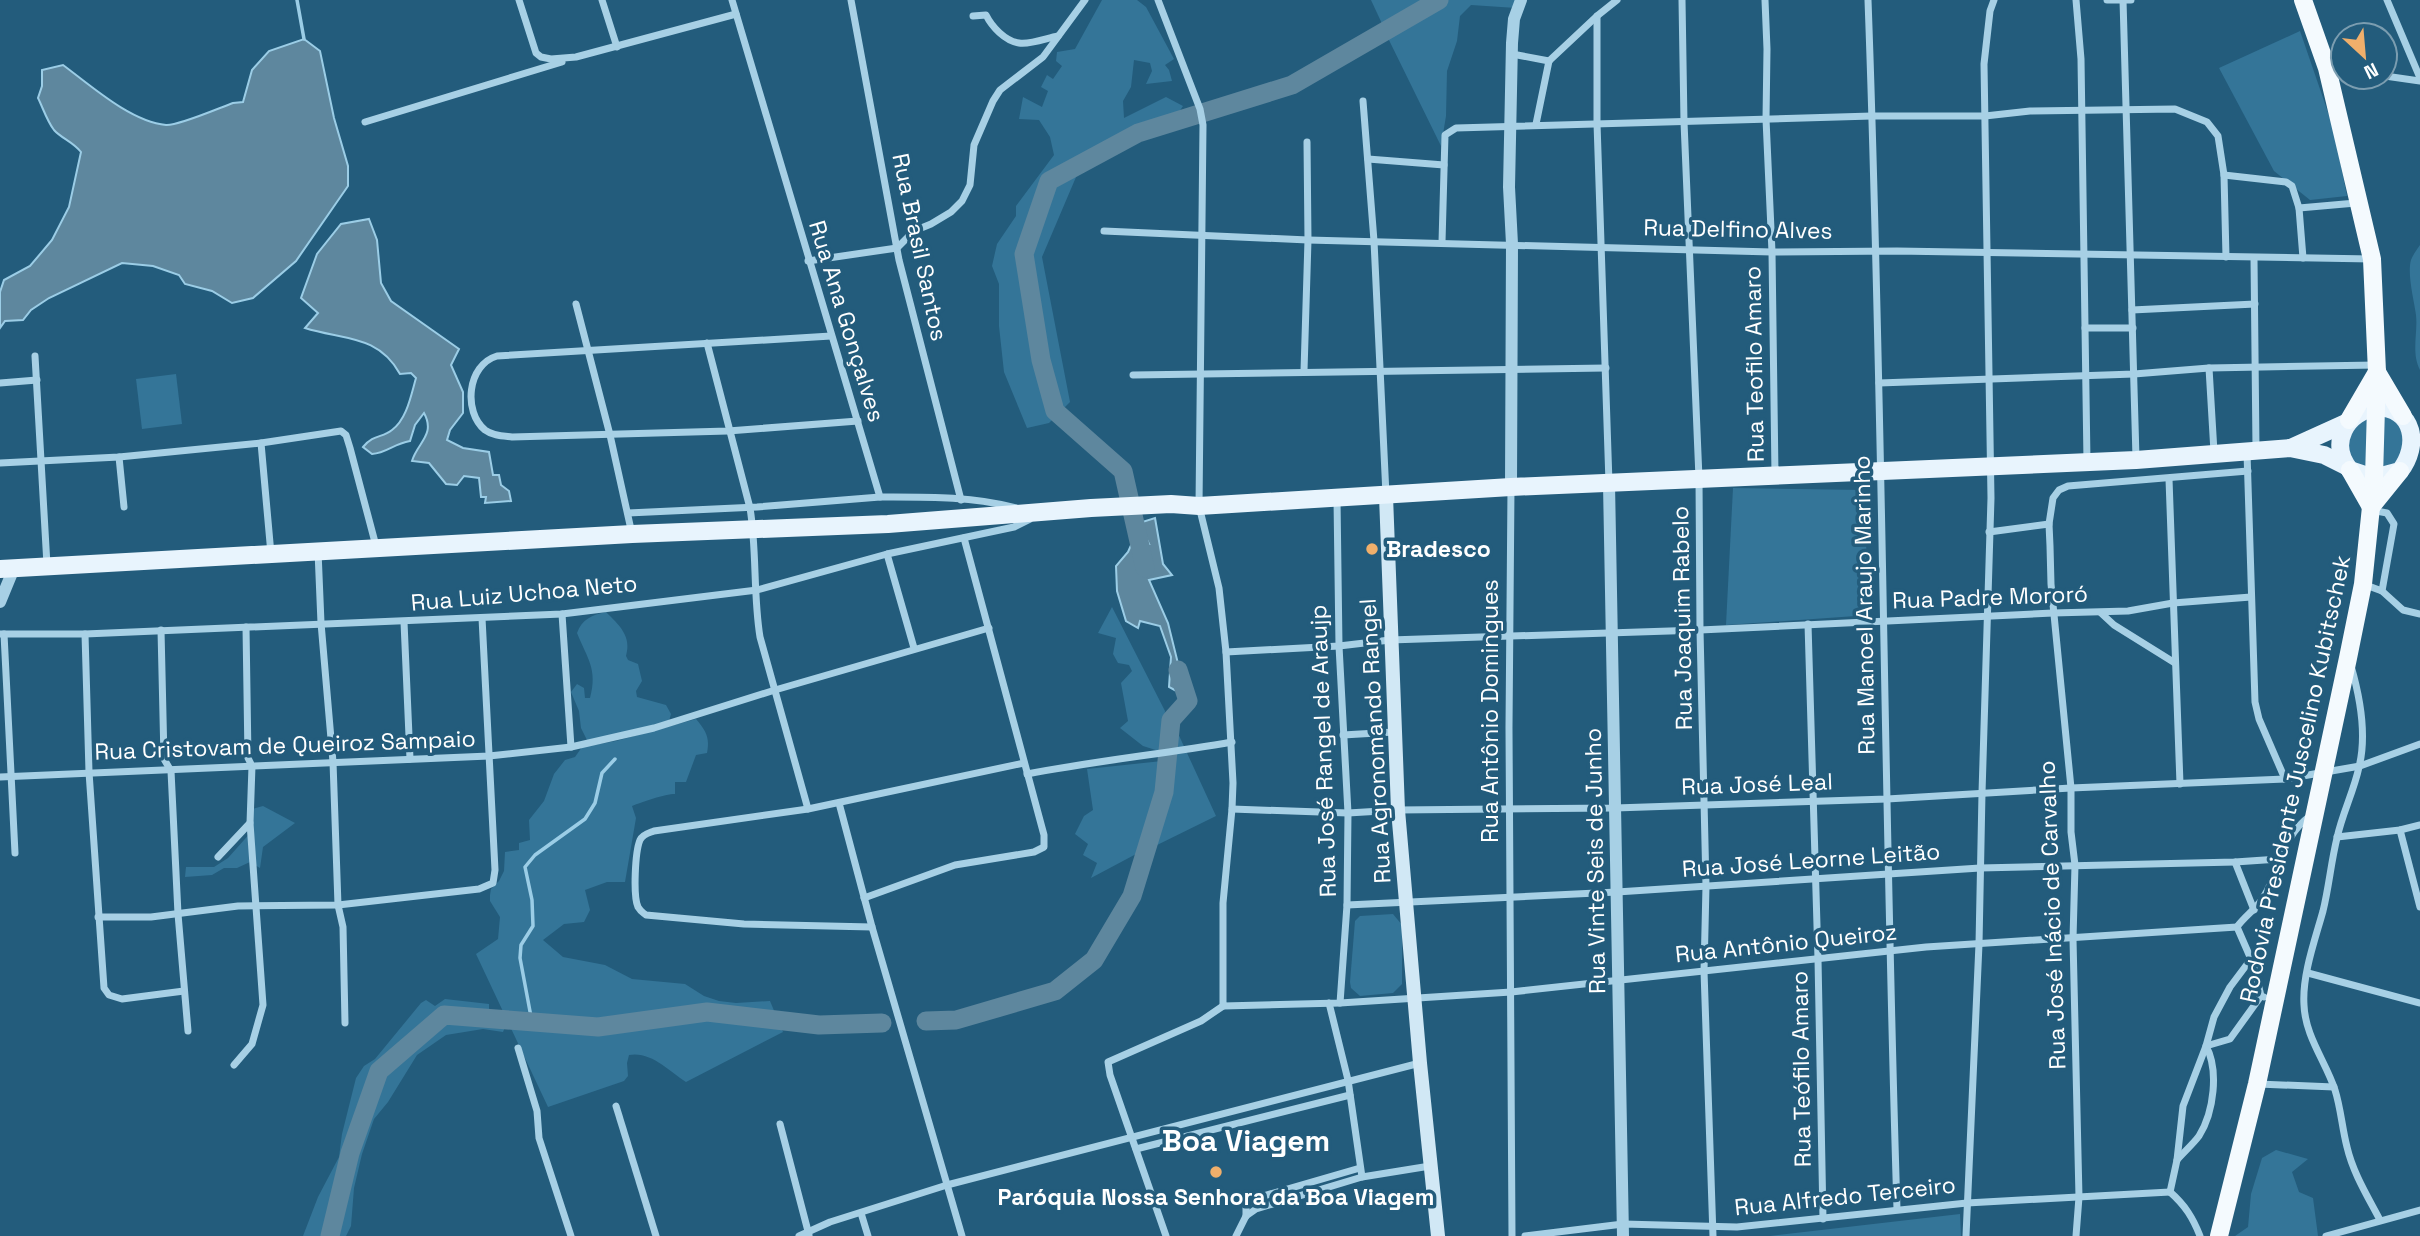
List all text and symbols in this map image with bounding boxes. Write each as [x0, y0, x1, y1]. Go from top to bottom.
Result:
north arrow [2329, 21, 2399, 91]
text: N [2360, 57, 2382, 85]
street label: Rua Brasil Santos [885, 150, 955, 344]
street label: Rua Delfino Alves [1643, 212, 1833, 246]
street label: Rua Ana Gonçalves [802, 217, 892, 425]
street label: Rua Teofilo Amaro [1737, 266, 1771, 462]
street label: Rua Manoel Araujo Marinho [1846, 455, 1882, 755]
street label: Rua Joaquim Rabelo [1665, 506, 1699, 730]
place label: Bradesco [1386, 534, 1491, 564]
marker: Bradesco [1364, 541, 1380, 557]
street label: Rodovia Presidente Juscelino Kubitschek [2233, 552, 2357, 1006]
street label: Rua Luiz Uchoa Neto [410, 568, 638, 618]
street label: Rua Antônio Domingues [1475, 579, 1505, 843]
street label: Rua Padre Mororó [1892, 579, 2088, 615]
street label: Rua Agronomando Rangel [1353, 598, 1397, 884]
street label: Rua José Rangel de Araujp [1303, 604, 1343, 898]
street label: Rua Cristovam de Queiroz Sampaio [94, 723, 476, 767]
street label: Rua Vinte Seis de Junho [1578, 728, 1612, 994]
street label: Rua José Inácio de Carvalho [2032, 760, 2072, 1070]
street label: Rua José Leal [1681, 766, 1833, 802]
street label: Rua José Leorne Leitão [1681, 836, 1941, 884]
street label: Rua Antônio Queiroz [1674, 916, 1898, 970]
street label: Rua Teófilo Amaro [1784, 971, 1818, 1167]
district label: Boa Viagem [1162, 1121, 1330, 1160]
marker: Paróquia Nossa Senhora da Boa Viagem [1208, 1164, 1224, 1180]
street label: Rua Alfredo Terceiro [1733, 1169, 1957, 1223]
place label: Paróquia Nossa Senhora da Boa Viagem [997, 1182, 1435, 1212]

